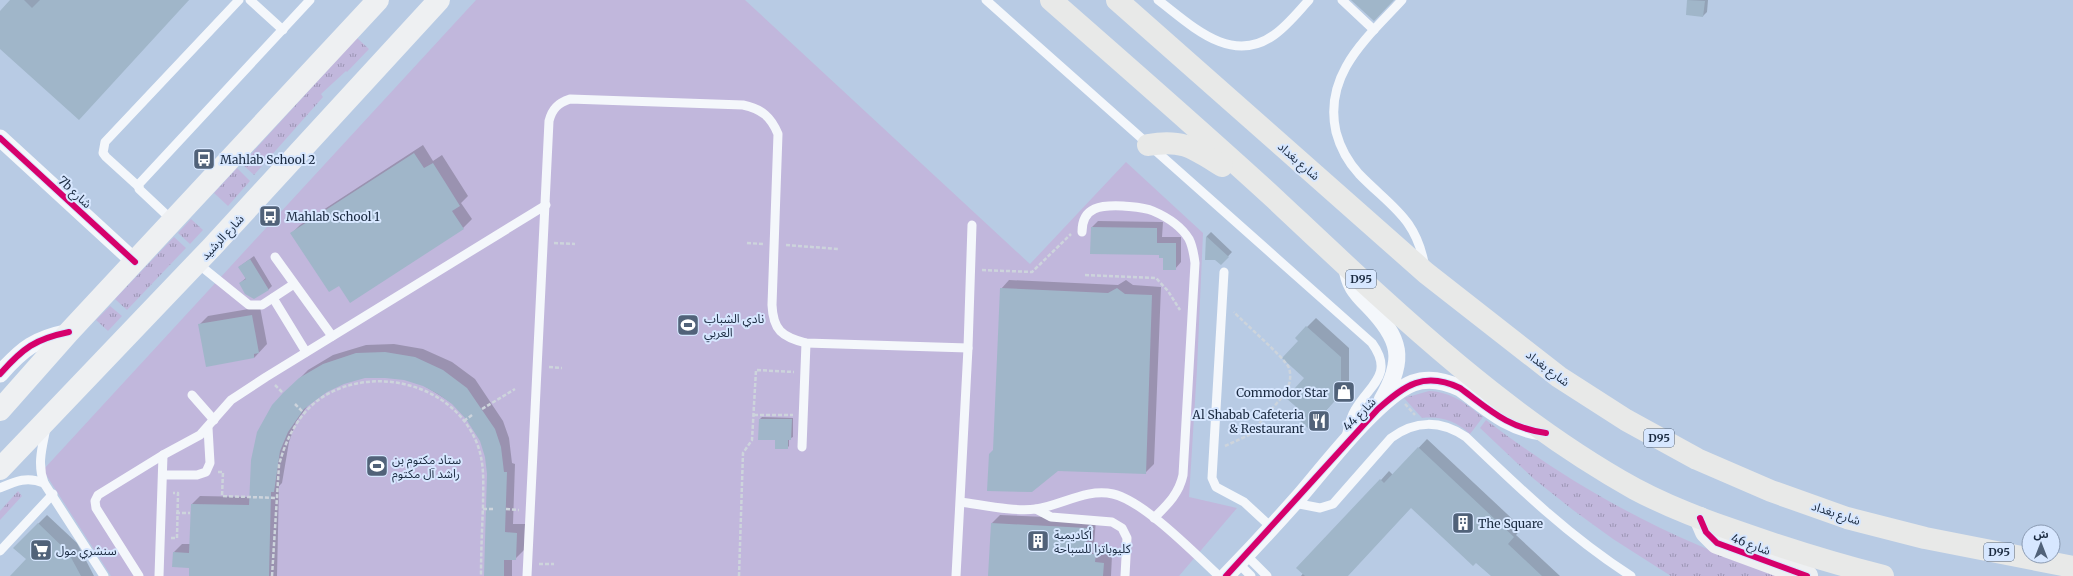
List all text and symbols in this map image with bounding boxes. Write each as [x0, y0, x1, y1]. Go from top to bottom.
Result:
street label: شارع بغداد [1274, 139, 1323, 185]
bus stop icon: Mahlab School 2 [191, 146, 217, 172]
place label: Mahlab School 2 [220, 152, 315, 167]
street label: 7b شارع [54, 173, 95, 213]
bus stop icon: Mahlab School 1 [257, 203, 283, 229]
place label: Mahlab School 1 [286, 209, 380, 224]
street label: شارع الرشيد [197, 211, 248, 264]
road number: D95 [1346, 270, 1376, 288]
place label: نادي الشباب العربي [704, 311, 764, 342]
sports icon: نادي الشباب العربي [675, 312, 701, 338]
street label: شارع بغداد [1522, 347, 1573, 391]
shop icon: Commodor Star [1331, 379, 1357, 405]
place label: Commodor Star [1236, 385, 1329, 400]
street label: شارع 44 [1339, 394, 1380, 435]
place label: Al Shabab Cafeteria & Restaurant [1191, 407, 1305, 436]
restaurant icon: Al Shabab Cafeteria & Restaurant [1306, 408, 1332, 434]
road number: D95 [1644, 429, 1674, 447]
place label: ستاد مكتوم بن راشد آل مكتوم [392, 452, 461, 483]
sports icon: ستاد مكتوم بن راشد آل مكتوم [364, 453, 390, 479]
street label: شارع بغداد [1809, 498, 1862, 530]
building icon: The Square [1450, 510, 1476, 536]
place label: The Square [1478, 516, 1543, 531]
north arrow [2021, 524, 2061, 564]
place label: أكاديمية كليوباترا للسباحة [1054, 527, 1132, 556]
text: ش [2033, 527, 2049, 541]
building icon: أكاديمية كليوباترا للسباحة [1025, 528, 1051, 554]
street label: شارع 46 [1729, 530, 1773, 560]
supermarket icon: سنشري مول [28, 537, 54, 563]
place label: سنشري مول [56, 543, 117, 560]
road number: D95 [1984, 543, 2014, 561]

